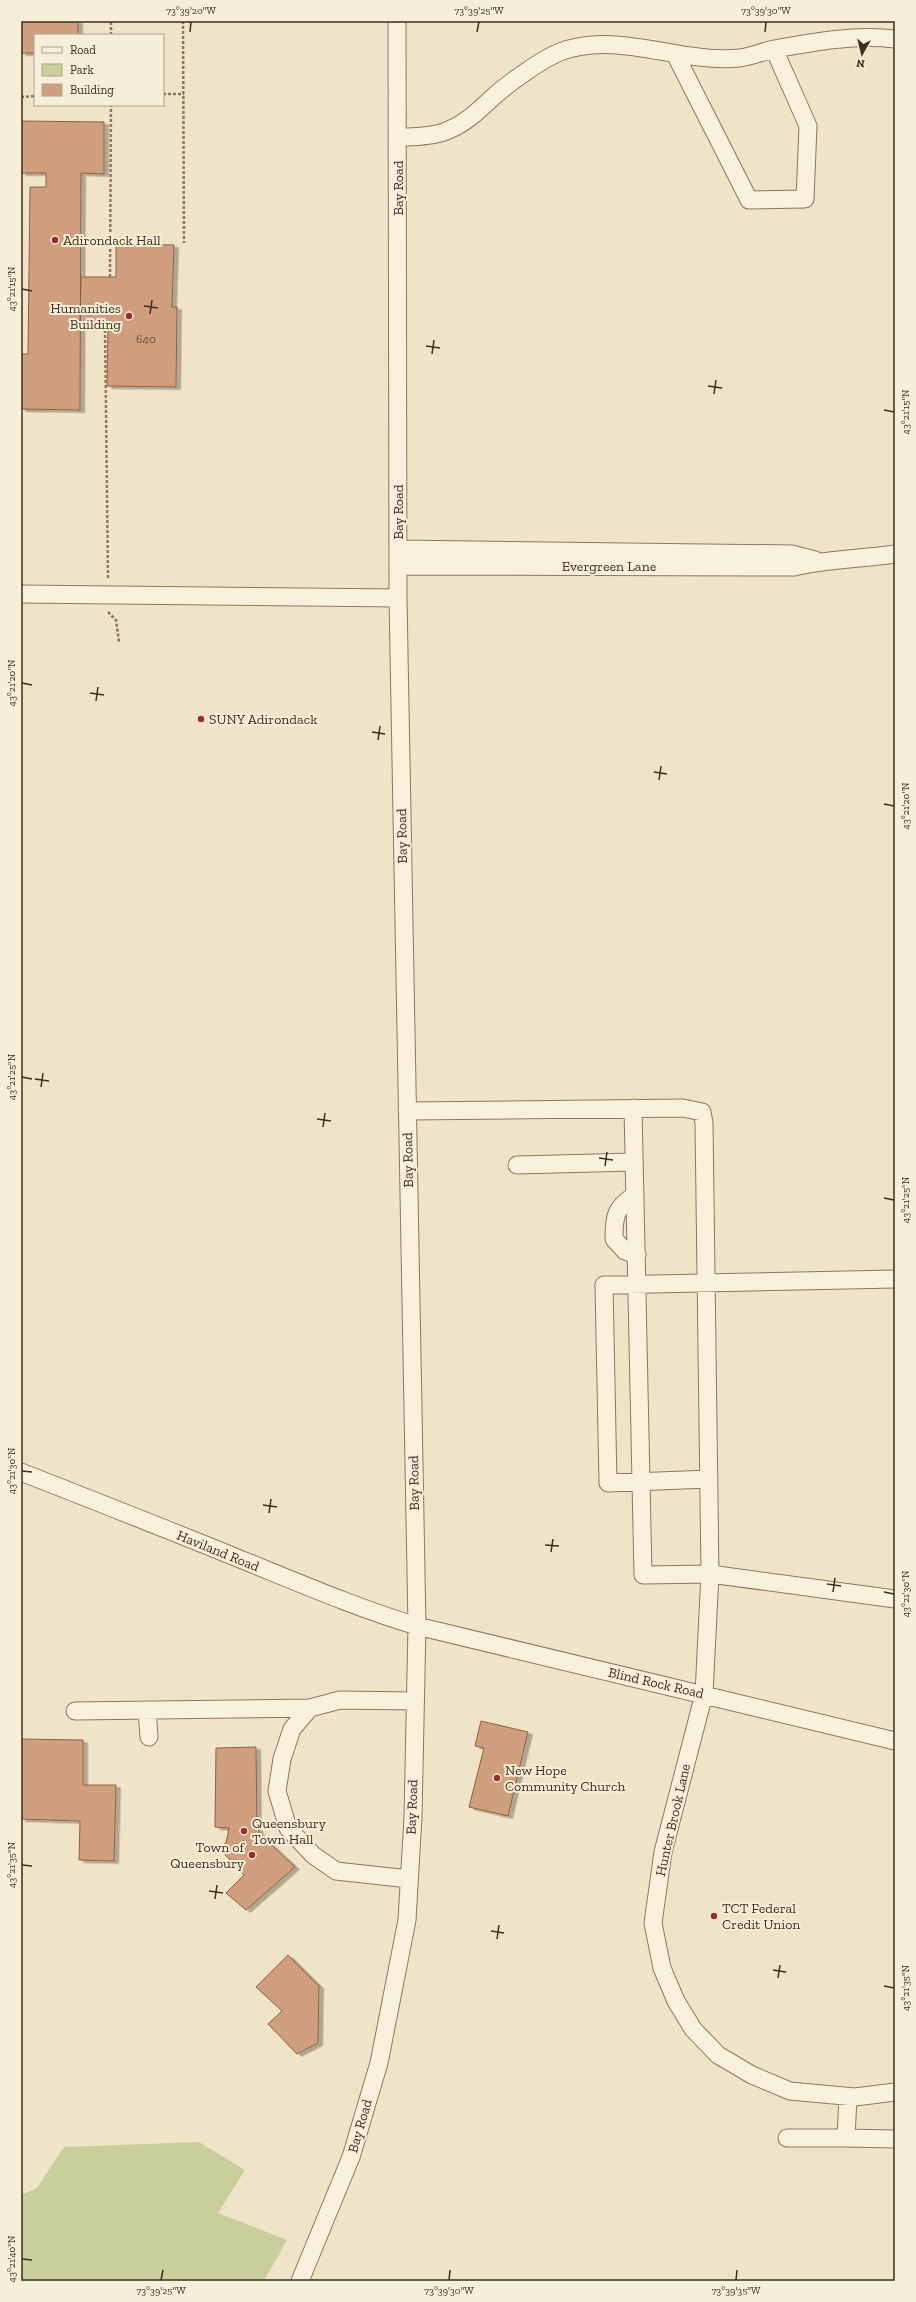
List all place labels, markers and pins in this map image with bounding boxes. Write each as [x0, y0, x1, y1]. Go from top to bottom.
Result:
place label: Adirondack Hall [63, 232, 161, 249]
marker: Adirondack Hall [50, 235, 60, 245]
place label: Humanities Building [50, 300, 121, 333]
marker: Humanities Building [124, 311, 134, 321]
place label: SUNY Adirondack [209, 711, 318, 728]
marker: SUNY Adirondack [196, 714, 206, 724]
place label: New Hope Community Church [505, 1762, 625, 1795]
marker: New Hope Community Church [492, 1773, 502, 1783]
place label: Queensbury Town Hall [252, 1815, 327, 1848]
marker: Queensbury Town Hall [239, 1826, 249, 1836]
place label: Town of Queensbury [170, 1839, 246, 1872]
marker: Town of Queensbury [247, 1850, 257, 1860]
place label: TCT Federal Credit Union [722, 1900, 800, 1933]
marker: TCT Federal Credit Union [709, 1911, 719, 1921]

